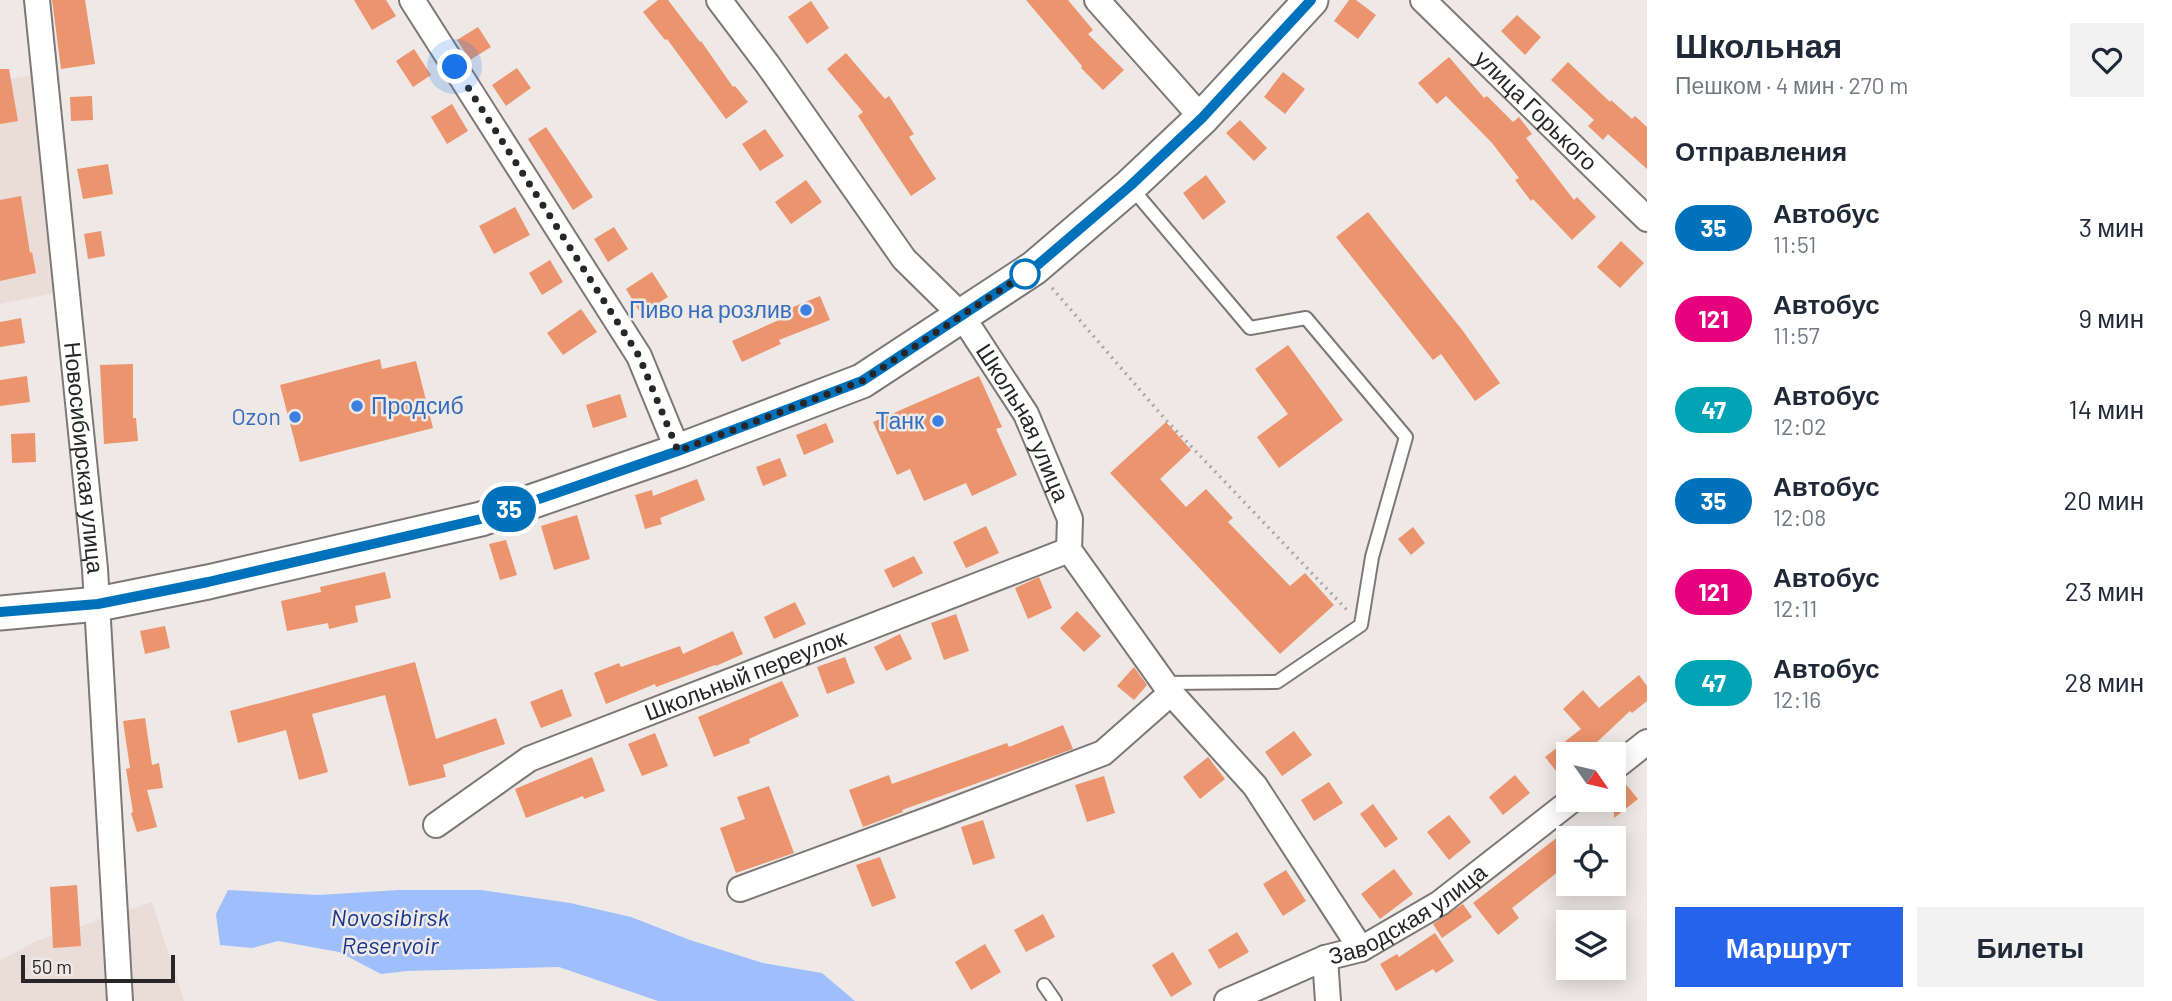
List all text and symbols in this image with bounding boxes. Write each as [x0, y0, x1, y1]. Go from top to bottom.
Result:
button: heart [2070, 23, 2144, 97]
text: Школьная [1675, 25, 1842, 65]
street label: улица Горького [1470, 44, 1604, 176]
your location [437, 49, 472, 84]
text: Пешком · 4 мин · 270 m [1675, 71, 1908, 99]
text: Отправления [1675, 135, 1847, 166]
text: Автобус [1773, 197, 1880, 228]
text: 3 мин [2079, 211, 2144, 242]
text: 35 [1701, 213, 1726, 242]
text: 11:51 [1773, 230, 1816, 258]
unlabelled marker [1010, 259, 1040, 289]
text: Автобус [1773, 288, 1880, 319]
place label: Пиво на розлив [629, 295, 792, 323]
marker: Пиво на розлив [798, 302, 814, 318]
text: 9 мин [2078, 302, 2144, 333]
text: 121 [1698, 304, 1729, 333]
text: 11:57 [1773, 321, 1820, 349]
street label: Школьная улица [971, 338, 1076, 506]
street label: Новосибирская улица [59, 340, 110, 575]
text: Автобус [1773, 379, 1880, 410]
place label: Продсиб [371, 391, 464, 419]
text: 14 мин [2069, 393, 2144, 424]
text: 47 [1701, 395, 1726, 424]
marker: Продсиб [349, 398, 365, 414]
place label: Ozon [232, 402, 281, 430]
place label: Танк [875, 406, 925, 434]
marker: Ozon [287, 409, 303, 425]
text: 12:02 [1773, 412, 1827, 440]
marker: Танк [930, 413, 946, 429]
text: Автобус [1773, 470, 1880, 501]
text: 20 мин [2063, 484, 2144, 515]
line badge: 35 [477, 486, 540, 532]
text: 35 [1701, 486, 1726, 515]
text: 35 [496, 494, 522, 523]
text: 12:08 [1773, 503, 1826, 531]
text: Автобус [1773, 561, 1880, 592]
text: 23 мин [2065, 575, 2144, 606]
text: 121 [1698, 577, 1729, 606]
text: 12:11 [1773, 594, 1817, 622]
street label: Школьный переулок [640, 622, 851, 726]
text: Автобус [1773, 652, 1880, 683]
text: 28 мин [2065, 666, 2144, 697]
text: 47 [1701, 668, 1726, 697]
text: 12:16 [1773, 685, 1821, 713]
north arrow [1556, 742, 1626, 812]
map controls [1556, 742, 1626, 980]
button: locate [1556, 826, 1626, 896]
street label: Заводская улица [1325, 857, 1492, 970]
water label: Novosibirsk Reservoir [331, 902, 450, 959]
button: Маршрут [1675, 907, 1903, 987]
button: Билеты [1917, 907, 2144, 987]
button: layers [1556, 910, 1626, 980]
scale bar [21, 952, 175, 984]
text: 50 m [32, 955, 72, 978]

